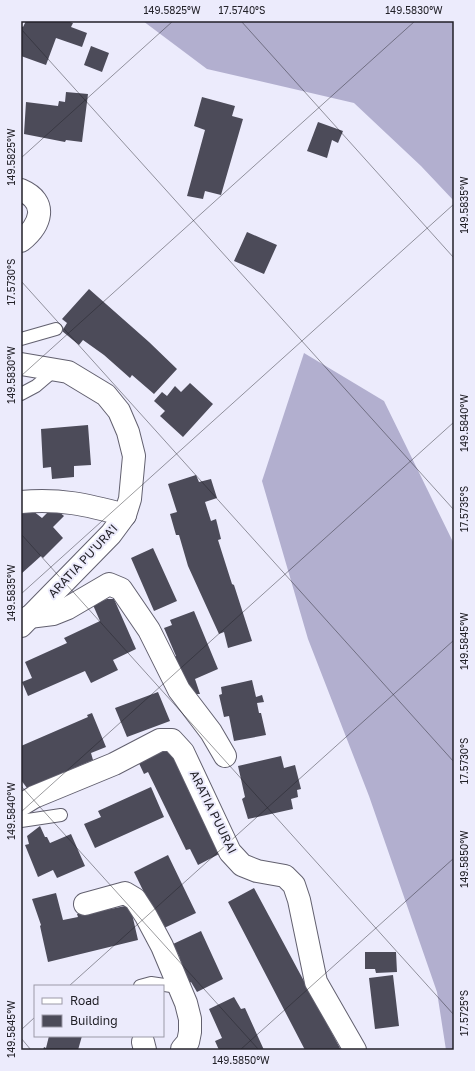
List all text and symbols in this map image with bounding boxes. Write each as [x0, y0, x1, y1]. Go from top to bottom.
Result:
text: 149.5825°W [144, 4, 201, 16]
text: 17.5740°S [219, 4, 265, 16]
text: 149.5830°W [385, 4, 443, 16]
text: 149.5825°W [5, 128, 17, 186]
text: 149.5835°W [458, 176, 470, 234]
text: 17.5730°S [5, 259, 17, 305]
text: 149.5830°W [5, 346, 17, 404]
text: 149.5840°W [458, 394, 470, 452]
text: 17.5735°S [458, 486, 470, 532]
street label: ARATIA PU'URA'I [45, 521, 121, 601]
text: 149.5835°W [5, 564, 17, 622]
text: 149.5845°W [458, 612, 470, 670]
text: 17.5730°S [458, 738, 470, 784]
street label: ARATIA PUURAI [187, 768, 240, 856]
text: 149.5840°W [5, 782, 17, 840]
text: 149.5850°W [458, 830, 470, 888]
legend [34, 985, 164, 1037]
text: 17.5725°S [458, 990, 470, 1036]
text: Road [70, 993, 99, 1008]
text: 149.5845°W [5, 1000, 17, 1058]
text: Building [70, 1013, 118, 1028]
text: 149.5850°W [212, 1054, 270, 1066]

